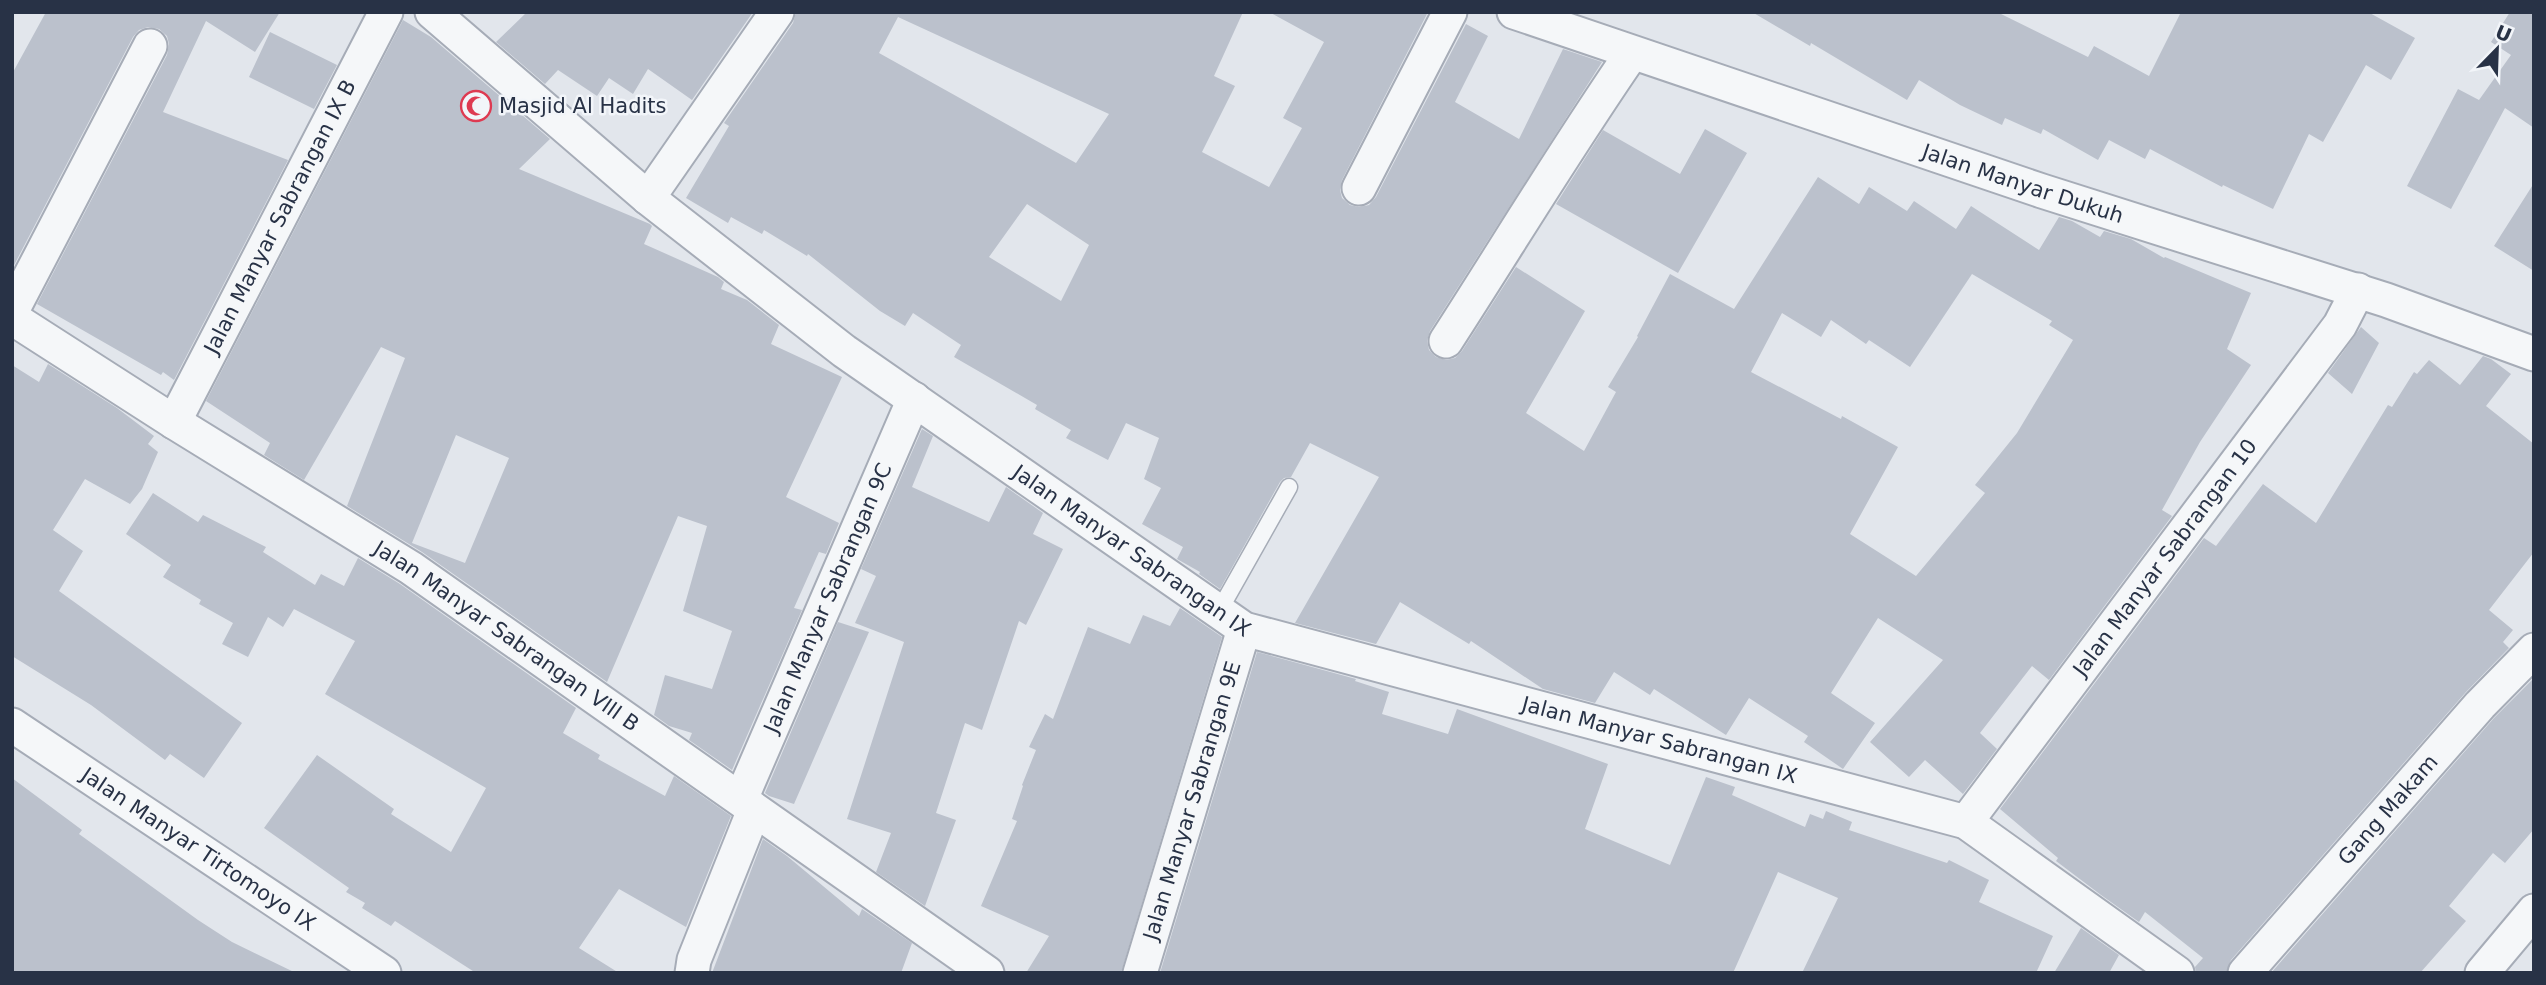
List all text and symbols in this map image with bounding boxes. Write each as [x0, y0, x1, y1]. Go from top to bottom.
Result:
north arrow [2462, 14, 2532, 84]
text: U [2492, 20, 2515, 46]
street label: Jalan Manyar Sabrangan IX B [198, 76, 361, 360]
mosque icon: Masjid Al Hadits [459, 89, 493, 123]
place label: Masjid Al Hadits [499, 94, 666, 118]
street label: Jalan Manyar Dukuh [1917, 139, 2126, 228]
street label: Jalan Manyar Sabrangan 10 [2067, 434, 2262, 682]
street label: Jalan Manyar Sabrangan 9C [758, 459, 897, 738]
street label: Jalan Manyar Sabrangan IX [1007, 459, 1255, 642]
street label: Jalan Manyar Sabrangan VIII B [368, 535, 644, 736]
street label: Jalan Manyar Sabrangan 9E [1138, 658, 1246, 945]
street label: Jalan Manyar Sabrangan IX [1517, 691, 1800, 788]
street label: Gang Makam [2333, 750, 2443, 870]
street label: Jalan Manyar Tirtomoyo IX [75, 761, 320, 936]

